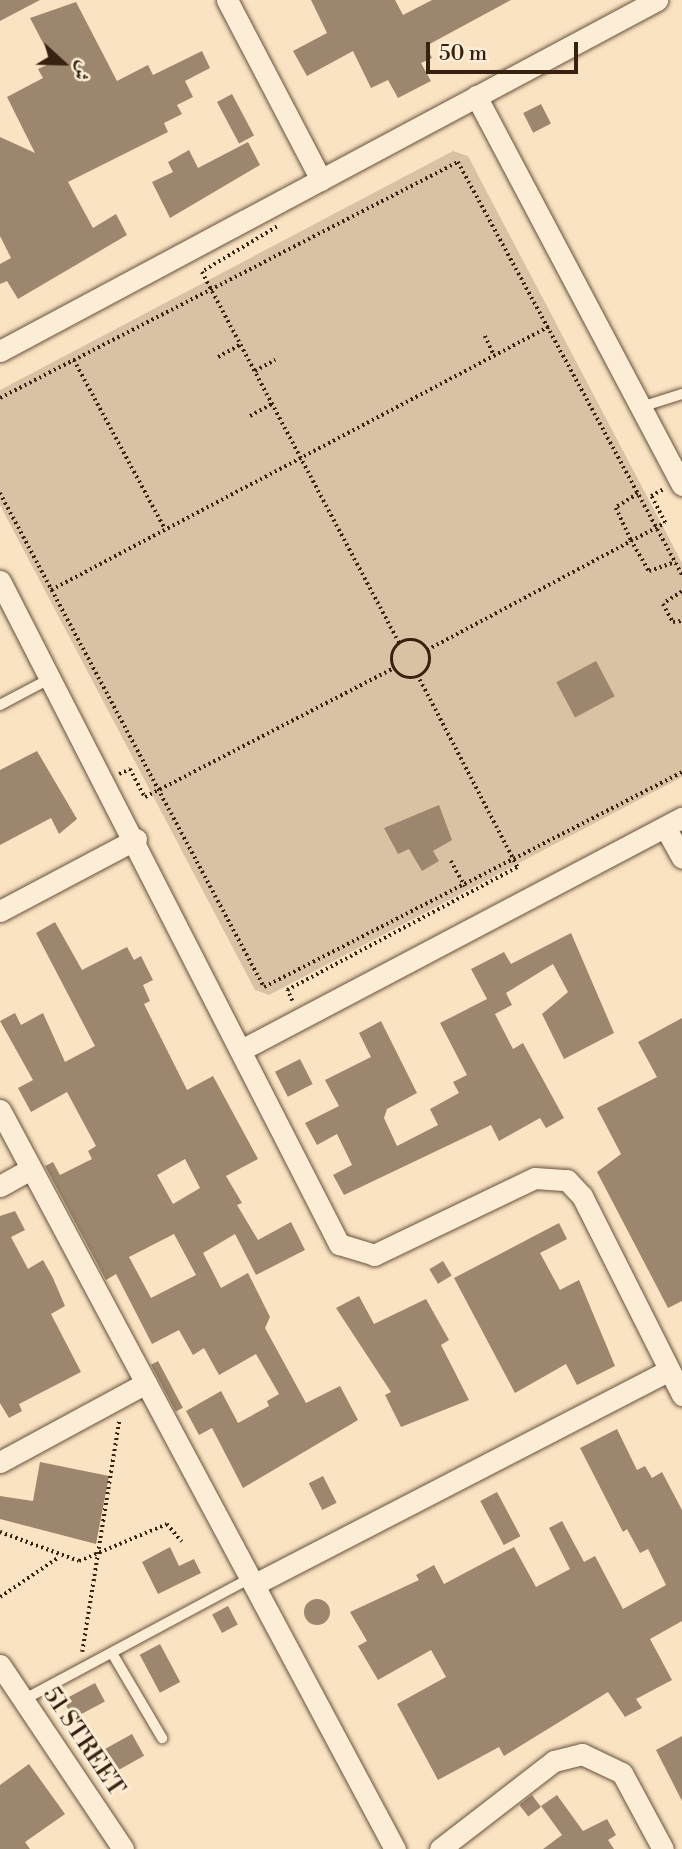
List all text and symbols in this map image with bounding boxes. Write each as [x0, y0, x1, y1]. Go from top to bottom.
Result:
north arrow [28, 28, 98, 98]
scale bar [430, 28, 582, 72]
text: 50 m [439, 41, 487, 67]
text: ش [68, 58, 97, 84]
street label: 51 STREET [36, 1682, 130, 1802]

